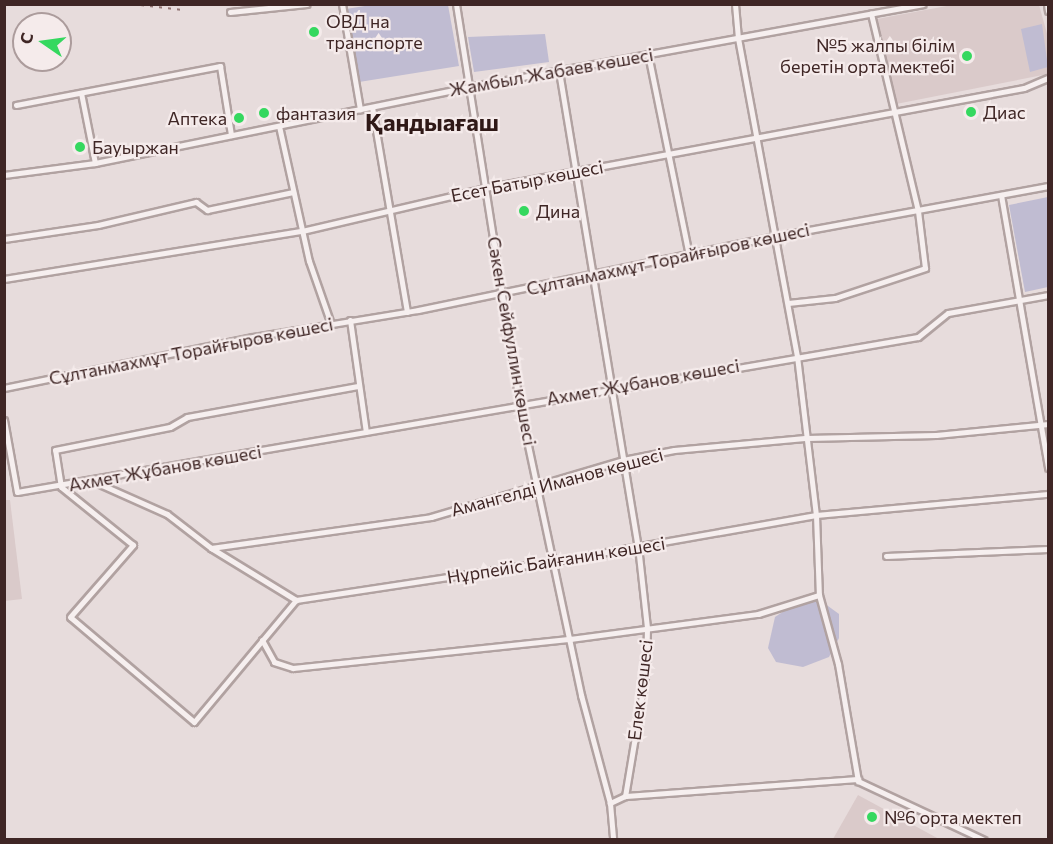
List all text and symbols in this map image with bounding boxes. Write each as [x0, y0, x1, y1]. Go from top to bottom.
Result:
place label: ОВД на транспорте [326, 11, 423, 54]
north arrow [12, 12, 72, 72]
marker: ОВД на транспорте [307, 25, 321, 39]
text: С [15, 31, 36, 46]
place label: №5 жалпы білім беретін орта мектебі [780, 35, 955, 78]
street label: Жамбыл Жабаев көшесі [447, 43, 655, 101]
marker: №5 жалпы білім беретін орта мектебі [960, 49, 974, 63]
place label: Диас [983, 101, 1026, 123]
place label: фантазия [276, 102, 356, 124]
marker: Диас [964, 105, 978, 119]
marker: фантазия [257, 106, 271, 120]
place label: Аптека [168, 107, 227, 129]
district label: Қандыағаш [365, 108, 499, 136]
marker: Аптека [232, 111, 246, 125]
place label: Бауыржан [92, 136, 179, 158]
marker: Бауыржан [73, 140, 87, 154]
street label: Есет Батыр көшесі [449, 156, 605, 206]
place label: Дина [536, 200, 580, 222]
marker: Дина [517, 204, 531, 218]
street label: Сұлтанмахмұт Торайғыров көшесі [524, 218, 812, 300]
street label: Сәкен Сейфуллин көшесі [483, 235, 541, 447]
street label: Сұлтанмахмұт Торайғыров көшесі [47, 313, 335, 389]
street label: Ахмет Жұбанов көшесі [545, 354, 741, 410]
street label: Ахмет Жұбанов көшесі [67, 440, 263, 496]
street label: Амангелді Иманов көшесі [449, 443, 665, 521]
street label: Нұрпейіс Байғанин көшесі [445, 532, 667, 588]
street label: Елек көшесі [623, 638, 657, 742]
place label: №6 орта мектеп [884, 806, 1022, 828]
marker: №6 орта мектеп [865, 810, 879, 824]

